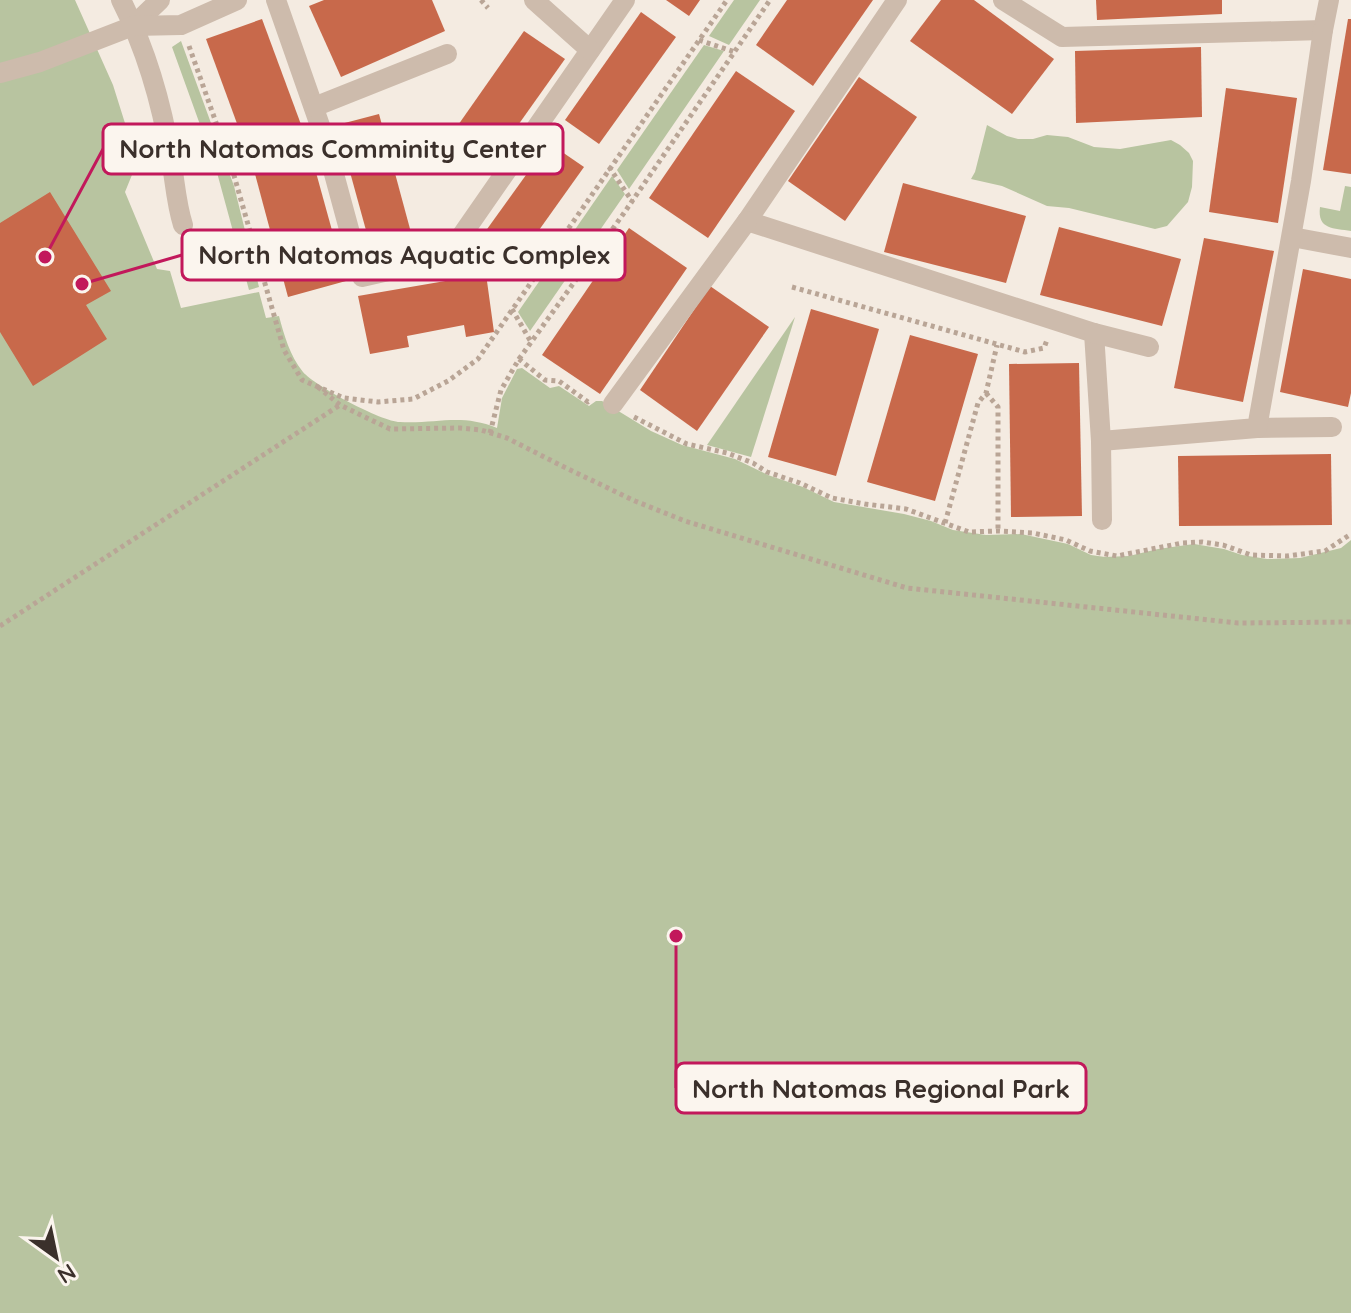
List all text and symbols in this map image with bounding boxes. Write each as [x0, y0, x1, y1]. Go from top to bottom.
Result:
callout: North Natomas Comminity Center [103, 124, 563, 174]
text: North Natomas Comminity Center [119, 132, 547, 165]
callout: North Natomas Aquatic Complex [182, 230, 625, 280]
text: North Natomas Aquatic Complex [198, 238, 610, 271]
callout: North Natomas Regional Park [676, 1063, 1086, 1113]
text: North Natomas Regional Park [692, 1072, 1070, 1105]
north arrow [16, 1217, 96, 1297]
text: N [52, 1258, 81, 1290]

